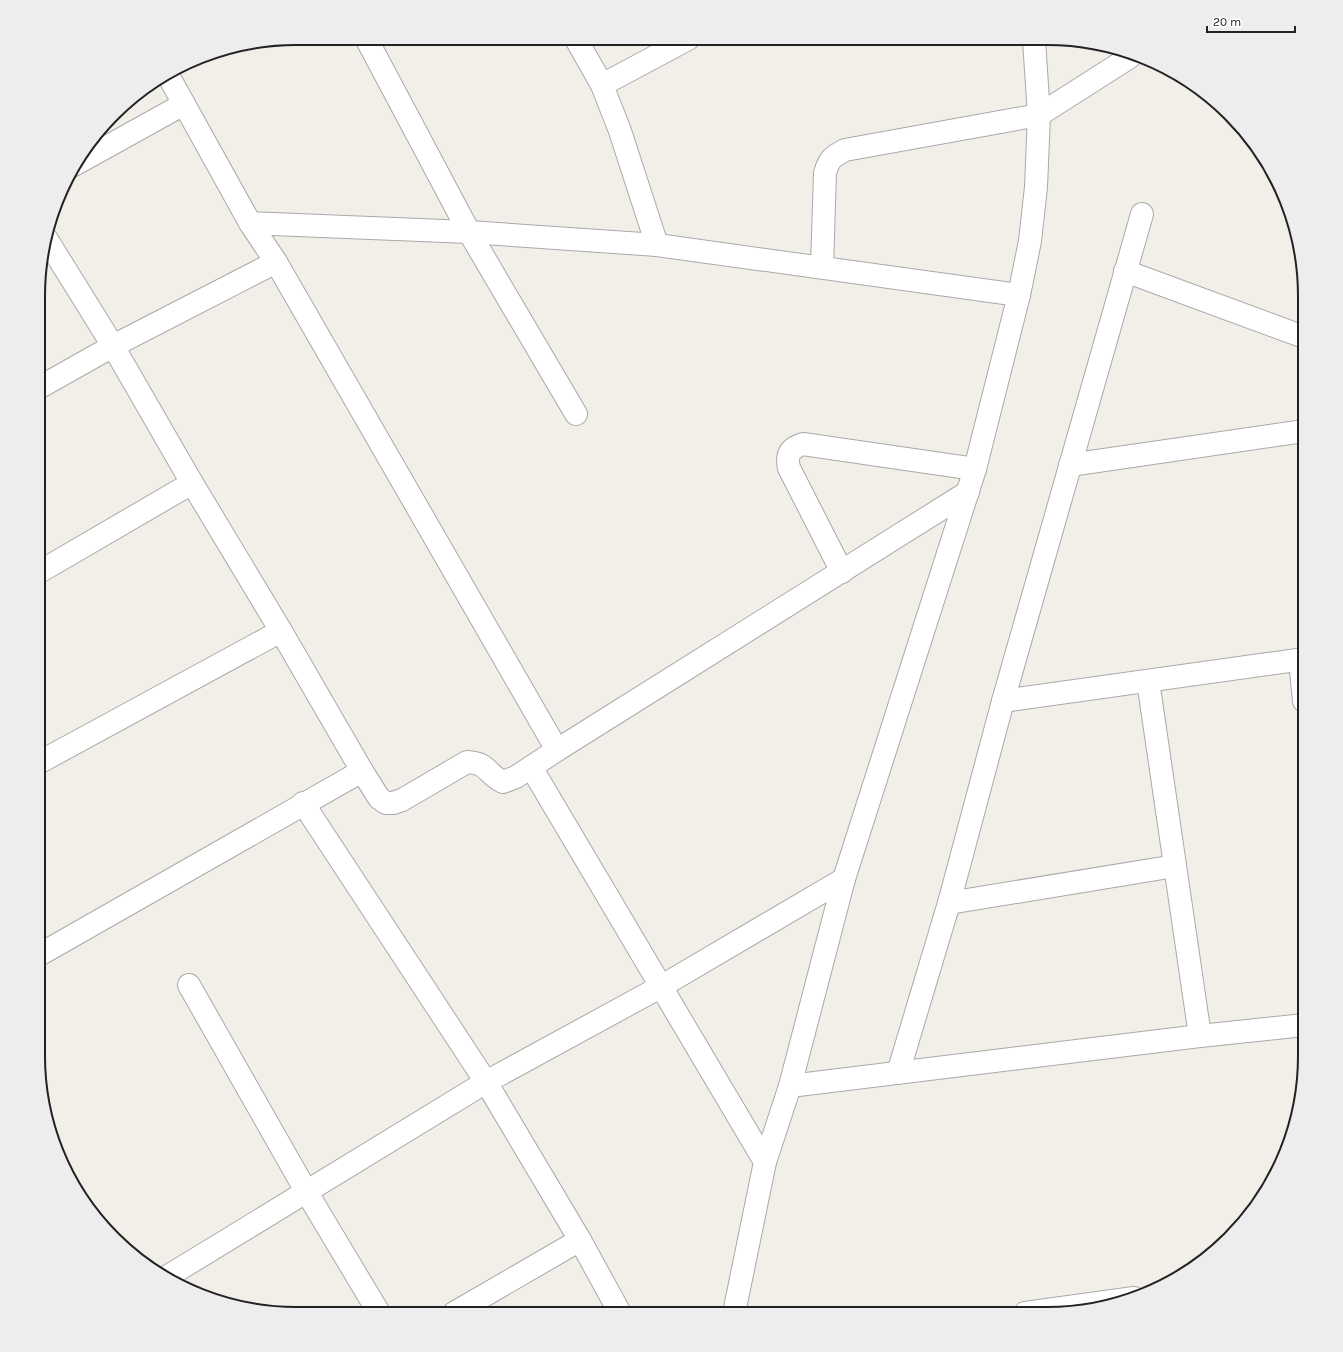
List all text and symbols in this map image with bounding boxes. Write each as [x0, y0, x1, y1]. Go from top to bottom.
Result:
scale bar [1207, 8, 1295, 34]
text: 20 m [1213, 15, 1241, 29]

